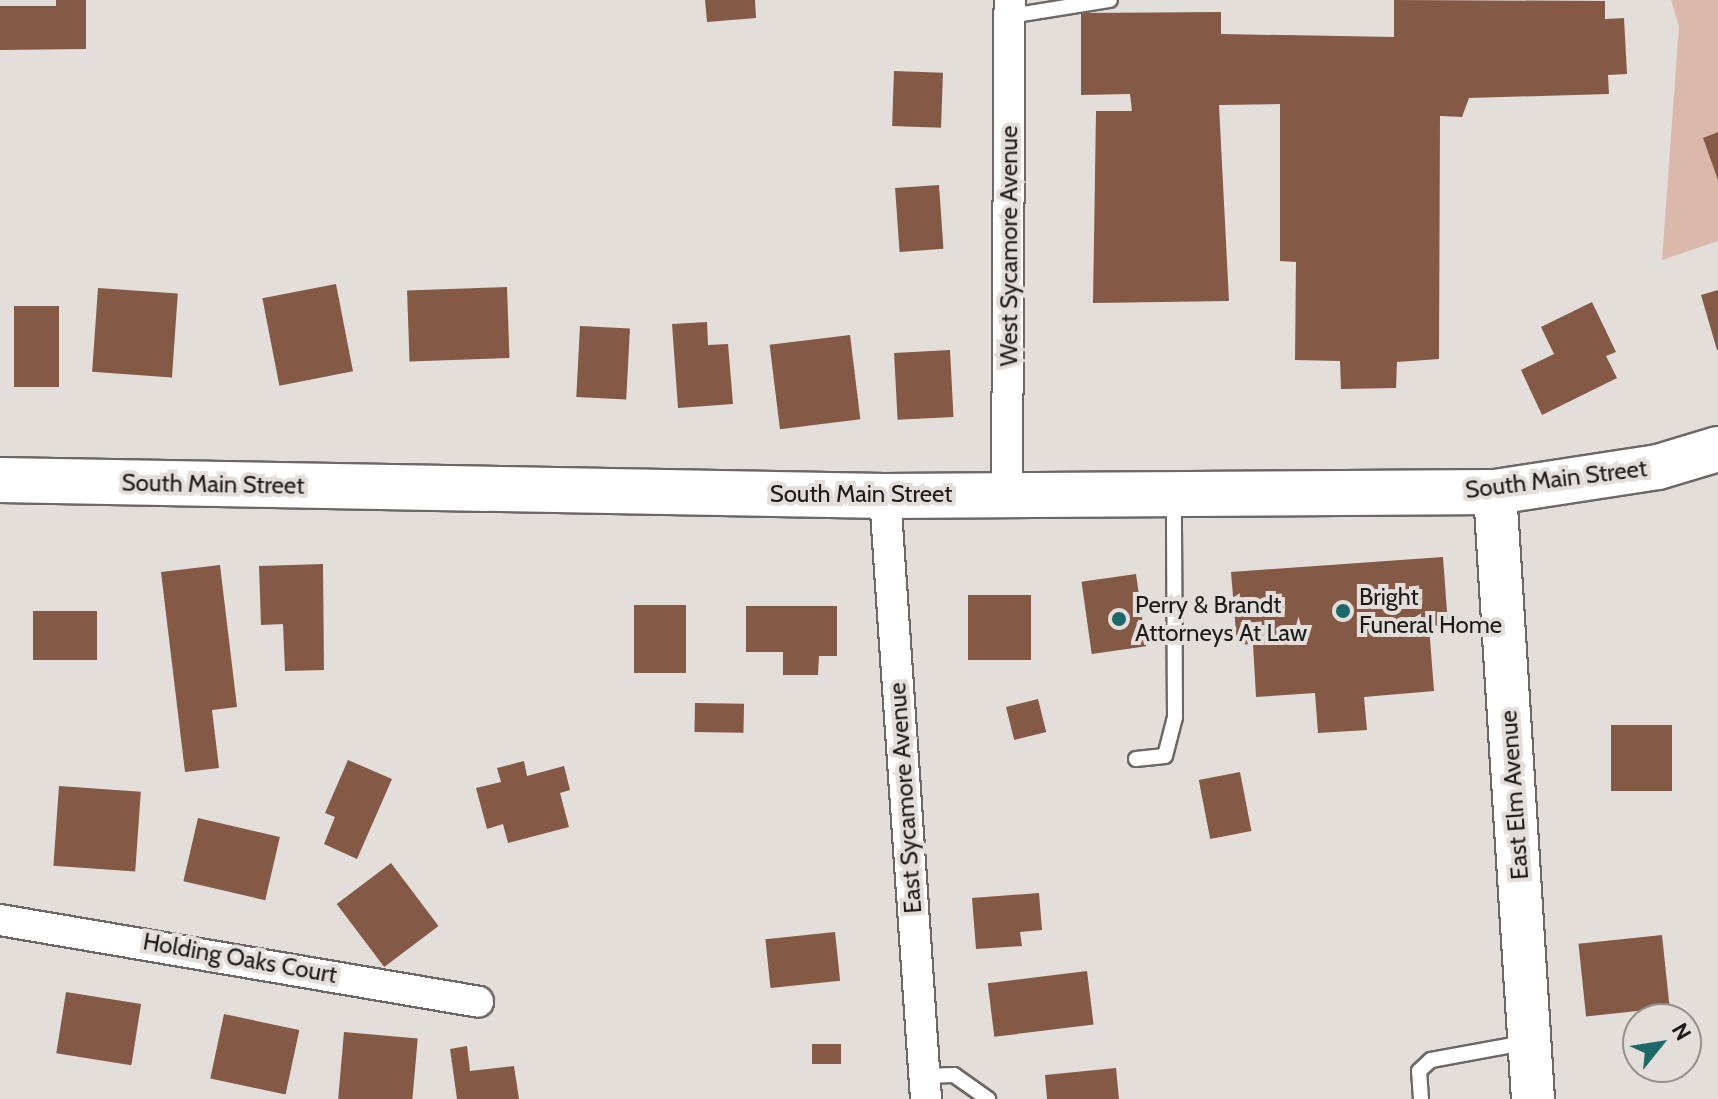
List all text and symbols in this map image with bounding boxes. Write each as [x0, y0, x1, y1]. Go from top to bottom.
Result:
street label: West Sycamore Avenue [995, 126, 1023, 366]
street label: South Main Street [1464, 454, 1648, 504]
street label: South Main Street [121, 468, 305, 500]
street label: South Main Street [770, 480, 952, 508]
place label: Bright Funeral Home [1359, 583, 1502, 639]
place label: Perry & Brandt Attorneys At Law [1135, 591, 1307, 647]
marker: Bright Funeral Home [1334, 602, 1352, 620]
marker: Perry & Brandt Attorneys At Law [1110, 610, 1128, 628]
street label: East Sycamore Avenue [883, 682, 927, 914]
street label: East Elm Avenue [1494, 709, 1534, 881]
street label: Holding Oaks Court [141, 927, 339, 989]
north arrow [1622, 1003, 1702, 1083]
text: N [1666, 1018, 1697, 1045]

